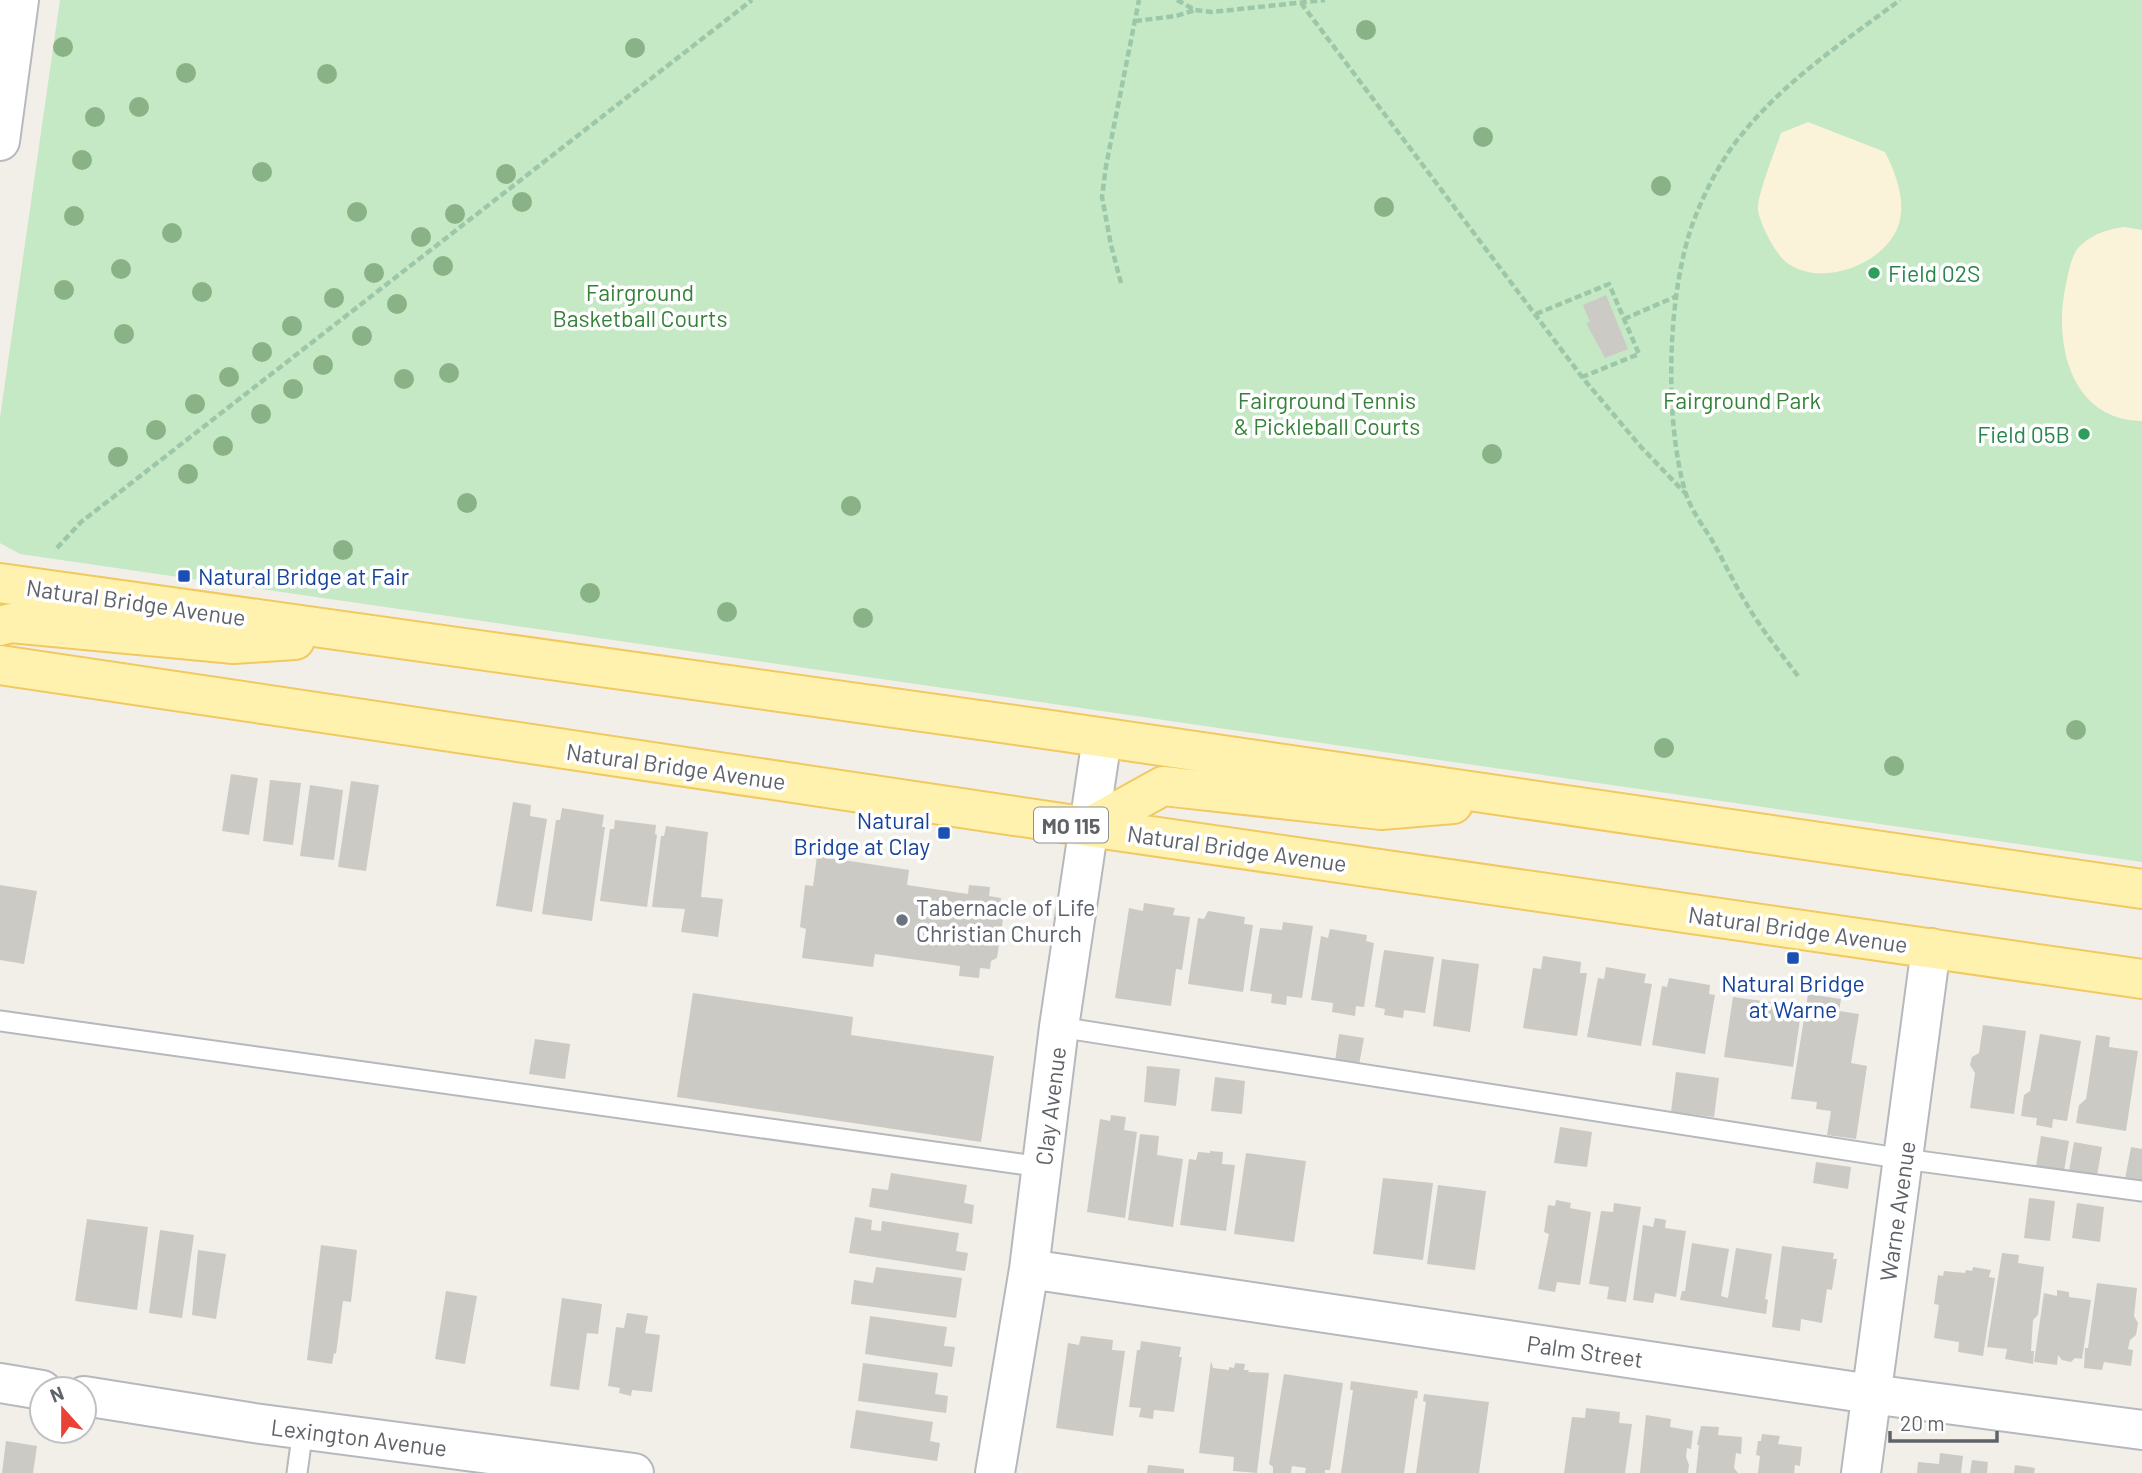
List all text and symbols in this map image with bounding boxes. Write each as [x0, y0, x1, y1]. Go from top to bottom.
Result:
place label: Field 02S [1888, 259, 1980, 287]
marker: Field 02S [1866, 265, 1882, 281]
park label: Fairground Basketball Courts [552, 278, 728, 332]
park label: Fairground Tennis & Pickleball Courts [1234, 386, 1420, 440]
park label: Fairground Park [1663, 386, 1821, 414]
place label: Field 05B [1977, 420, 2070, 448]
marker: Field 05B [2076, 426, 2092, 442]
place label: Natural Bridge at Fair [198, 562, 410, 590]
marker: Natural Bridge at Fair [176, 568, 192, 584]
street label: Natural Bridge Avenue [24, 573, 248, 631]
street label: Natural Bridge Avenue [564, 737, 788, 795]
place label: Natural Bridge at Clay [794, 806, 930, 860]
road number: MO 115 [1034, 808, 1108, 842]
street label: Natural Bridge Avenue [1125, 819, 1349, 877]
marker: Natural Bridge at Clay [936, 825, 952, 841]
place label: Tabernacle of Life Christian Church [916, 893, 1095, 947]
street label: Natural Bridge Avenue [1686, 900, 1910, 958]
marker: Tabernacle of Life Christian Church [894, 912, 910, 928]
marker: Natural Bridge at Warne [1785, 950, 1801, 966]
place label: Natural Bridge at Warne [1721, 969, 1865, 1023]
street label: Clay Avenue [1029, 1045, 1071, 1167]
street label: Warne Avenue [1873, 1139, 1921, 1283]
street label: Palm Street [1525, 1329, 1645, 1373]
north arrow [28, 1375, 98, 1445]
text: N [47, 1381, 67, 1407]
scale bar [1890, 1400, 1997, 1444]
text: 20 m [1900, 1410, 1945, 1435]
street label: Lexington Avenue [269, 1412, 449, 1462]

